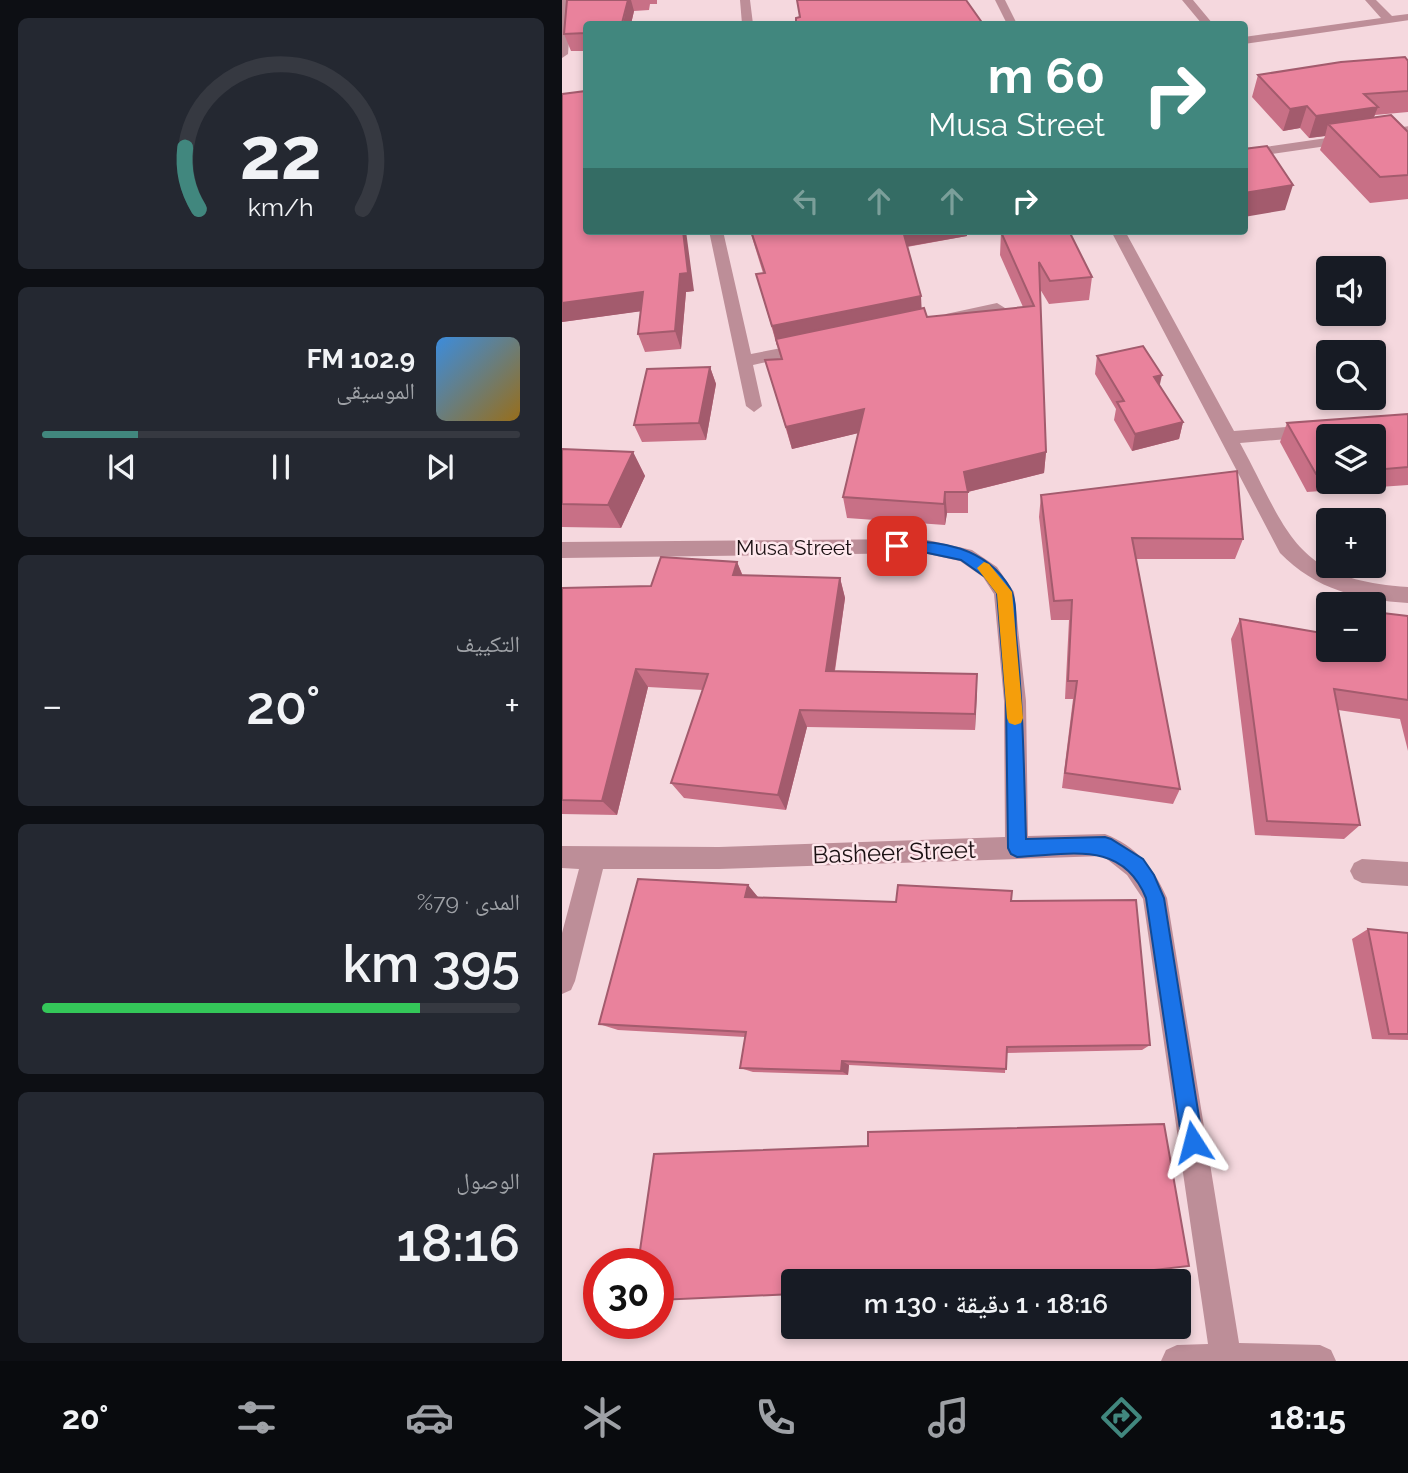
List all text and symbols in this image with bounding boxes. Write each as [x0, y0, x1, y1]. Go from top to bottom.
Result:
text: 60 m [988, 47, 1105, 104]
icon: right [1129, 49, 1220, 140]
text: Musa Street [928, 106, 1105, 143]
text: 22 [240, 112, 322, 197]
icon: left [787, 182, 825, 220]
icon: ahead [860, 182, 898, 220]
icon: ahead [933, 182, 971, 220]
icon: right [1006, 182, 1044, 220]
text: km/h [248, 192, 314, 222]
map controls [1316, 256, 1386, 662]
button: sound [1316, 256, 1386, 326]
button: search [1316, 340, 1386, 410]
text: 102.9 FM [307, 344, 415, 374]
text: الموسيقى [336, 377, 415, 404]
button: layers [1316, 424, 1386, 494]
icon: previous [103, 448, 141, 486]
icon: pause [262, 448, 300, 486]
icon: next [421, 448, 459, 486]
button: + [1316, 508, 1386, 578]
pin [867, 516, 927, 576]
icon: arrive [878, 527, 916, 565]
street label: Musa Street [736, 535, 852, 560]
button: − [1316, 592, 1386, 662]
text: التكييف [455, 630, 520, 657]
text: 20° [246, 675, 320, 736]
text: − [42, 683, 62, 728]
text: + [504, 683, 520, 728]
street label: Basheer Street [812, 835, 976, 869]
text: المدى · 79% [417, 888, 520, 915]
text: 395 km [343, 933, 520, 994]
position arrow [1156, 1105, 1230, 1179]
text: الوصول [456, 1167, 520, 1194]
text: 18:16 [397, 1212, 520, 1273]
speed limit sign: 30 [583, 1248, 674, 1339]
text: 18:16 · 1 دقيقة · 130 m [864, 1289, 1108, 1319]
icon: filters [232, 1393, 281, 1442]
icon: car [405, 1393, 454, 1442]
icon: climate [578, 1393, 627, 1442]
icon: phone [751, 1393, 800, 1442]
icon: music [924, 1393, 973, 1442]
icon: directions [1097, 1393, 1146, 1442]
text: 20° [62, 1399, 108, 1436]
text: 18:15 [1269, 1399, 1346, 1436]

